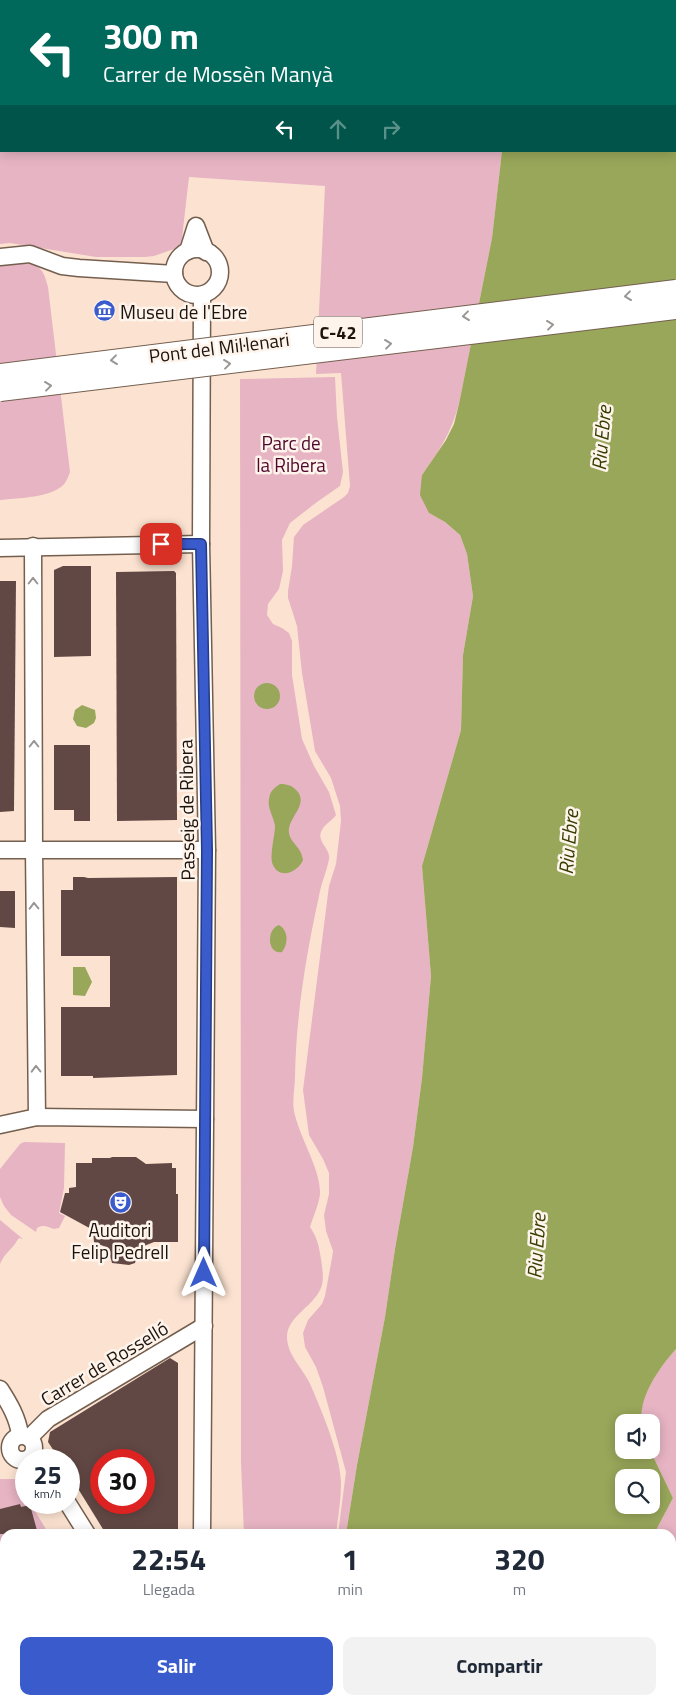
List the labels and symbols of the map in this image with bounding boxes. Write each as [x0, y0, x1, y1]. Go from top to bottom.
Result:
one-way arrow [623, 290, 631, 301]
place label: Museu de l'Ebre [120, 297, 247, 326]
museum icon: Museu de l'Ebre [92, 299, 116, 323]
one-way arrow [462, 310, 470, 321]
road number: C-42 [314, 316, 362, 348]
one-way arrow [546, 320, 554, 331]
street label: Pont del Mil·lenari [147, 324, 291, 370]
one-way arrow [385, 339, 393, 350]
one-way arrow [110, 354, 118, 364]
one-way arrow [223, 359, 231, 370]
one-way arrow [45, 381, 53, 392]
water label: Riu Ebre [583, 402, 619, 472]
park label: Parc de la Ribera [256, 428, 326, 479]
pin [140, 523, 182, 565]
one-way arrow [28, 577, 38, 584]
one-way arrow [29, 739, 39, 747]
street label: Passeig de Ribera [170, 739, 202, 881]
water label: Riu Ebre [550, 806, 586, 876]
one-way arrow [29, 902, 40, 910]
one-way arrow [31, 1064, 41, 1072]
theatre icon: Auditori Felip Pedrell [108, 1191, 132, 1215]
water label: Riu Ebre [518, 1211, 554, 1280]
place label: Auditori Felip Pedrell [71, 1215, 169, 1266]
position arrow [177, 1246, 229, 1298]
street label: Carrer de Rosselló [35, 1313, 173, 1413]
speed limit sign: 30 [90, 1449, 155, 1514]

